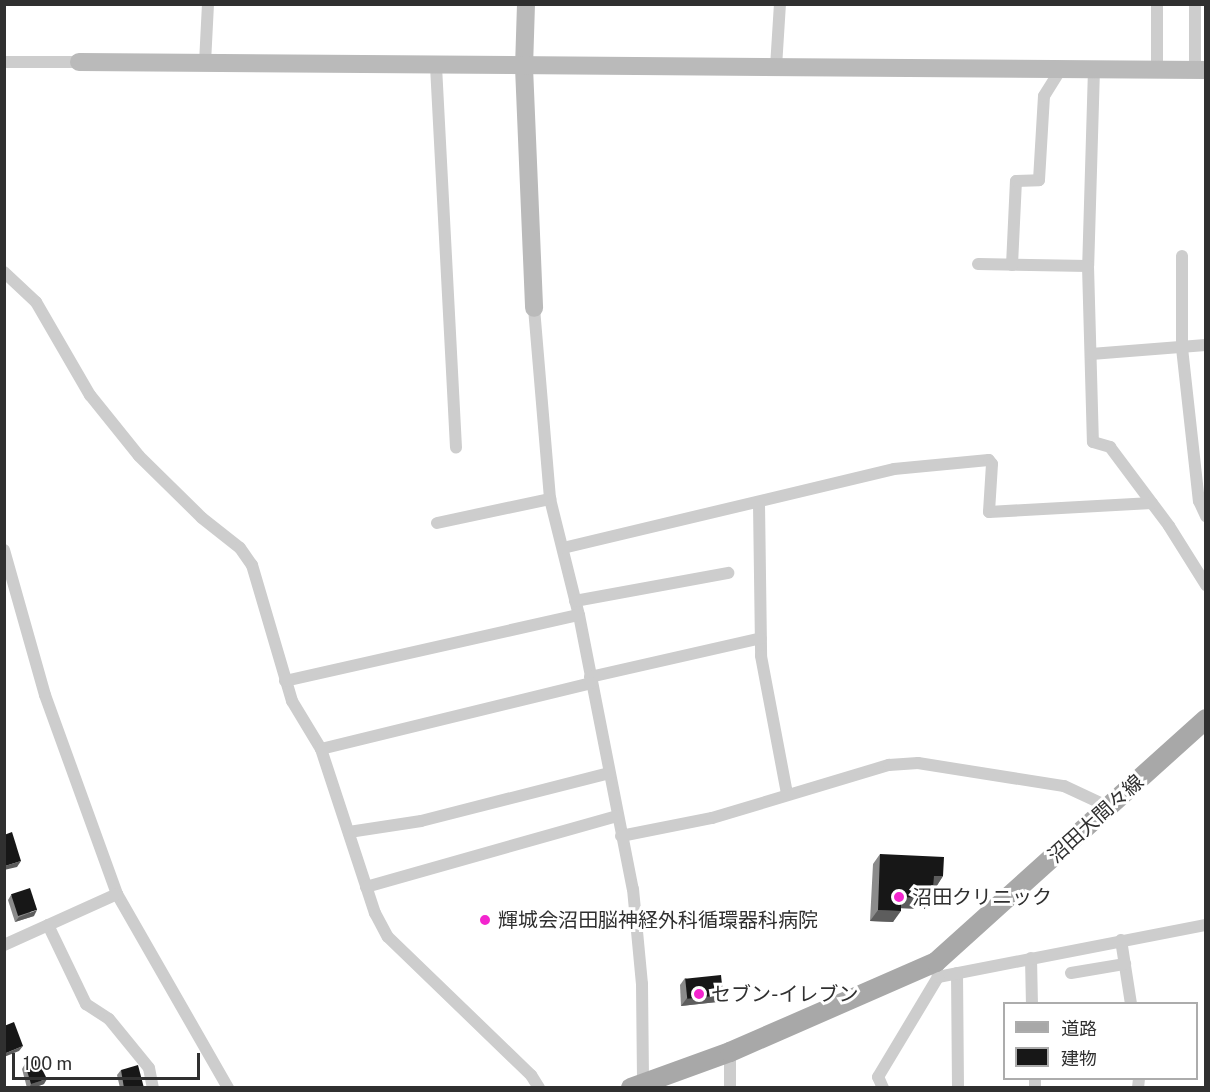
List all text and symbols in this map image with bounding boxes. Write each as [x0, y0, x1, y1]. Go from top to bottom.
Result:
street label: 沼田大間々線 [1043, 770, 1149, 868]
place label: 沼田クリニック [912, 885, 1052, 909]
marker: 沼田クリニック [890, 888, 908, 906]
place label: 輝城会沼田脳神経外科循環器科病院 [498, 908, 818, 932]
marker: 輝城会沼田脳神経外科循環器科病院 [476, 911, 494, 929]
place label: セブン-イレブン [711, 982, 859, 1006]
marker: セブン-イレブン [692, 987, 706, 1001]
legend [1003, 1002, 1198, 1080]
text: 道路 [1061, 1018, 1097, 1039]
scale bar [15, 1041, 202, 1079]
text: 建物 [1061, 1048, 1097, 1069]
text: 100 m [23, 1053, 72, 1074]

